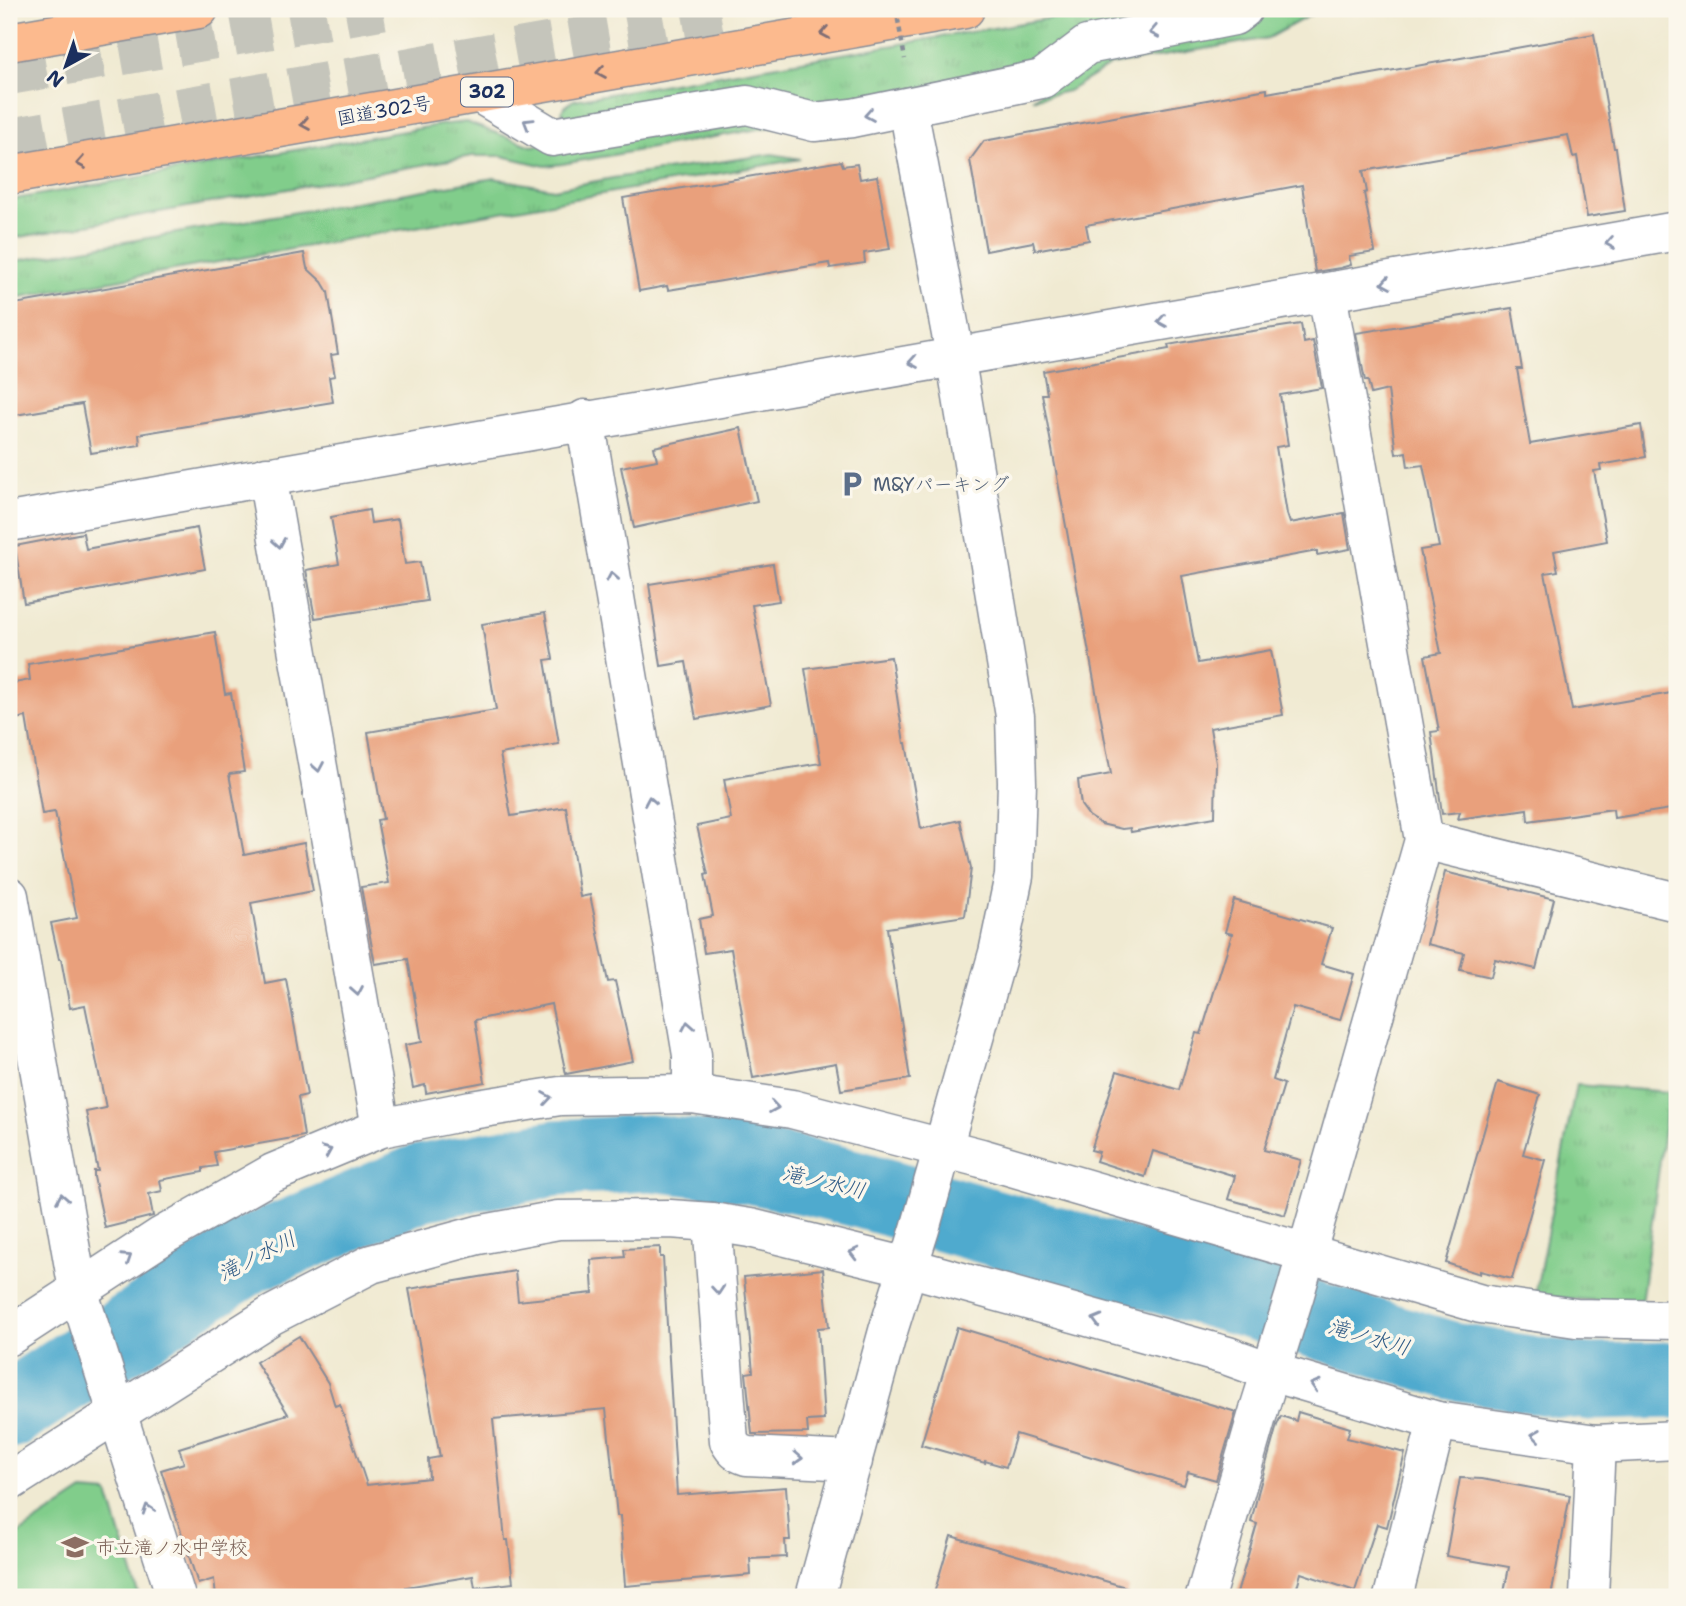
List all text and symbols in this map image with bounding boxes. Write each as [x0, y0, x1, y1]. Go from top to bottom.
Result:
one-way arrow [1148, 24, 1160, 39]
one-way arrow [819, 25, 831, 40]
north arrow [32, 32, 102, 102]
text: N [42, 64, 69, 93]
one-way arrow [595, 64, 607, 79]
road number: 302 [461, 78, 513, 106]
street label: 国道302号 [335, 90, 433, 131]
one-way arrow [864, 107, 875, 122]
one-way arrow [299, 116, 311, 131]
one-way arrow [523, 118, 536, 131]
one-way arrow [75, 155, 87, 170]
one-way arrow [1604, 234, 1616, 249]
one-way arrow [1380, 274, 1392, 289]
one-way arrow [1156, 313, 1168, 328]
one-way arrow [907, 354, 919, 369]
parking icon: M&Yパーキング [837, 469, 867, 499]
place label: M&Yパーキング [873, 472, 1010, 497]
one-way arrow [271, 537, 286, 549]
one-way arrow [605, 571, 620, 583]
one-way arrow [310, 761, 325, 773]
one-way arrow [643, 796, 658, 807]
one-way arrow [349, 985, 364, 997]
one-way arrow [681, 1020, 696, 1032]
one-way arrow [541, 1091, 553, 1106]
one-way arrow [768, 1099, 779, 1114]
one-way arrow [320, 1145, 332, 1159]
water label: 滝ノ水川 [780, 1159, 868, 1205]
one-way arrow [55, 1193, 70, 1204]
water label: 滝ノ水川 [213, 1224, 301, 1288]
one-way arrow [848, 1247, 860, 1261]
one-way arrow [119, 1254, 132, 1266]
one-way arrow [710, 1285, 725, 1296]
water label: 滝ノ水川 [1325, 1312, 1413, 1362]
one-way arrow [1091, 1313, 1103, 1328]
one-way arrow [1309, 1378, 1321, 1393]
one-way arrow [1530, 1428, 1542, 1443]
one-way arrow [793, 1450, 804, 1465]
one-way arrow [142, 1503, 157, 1515]
school or university icon: 市立滝ノ水中学校 [60, 1532, 90, 1562]
place label: 市立滝ノ水中学校 [96, 1535, 248, 1560]

